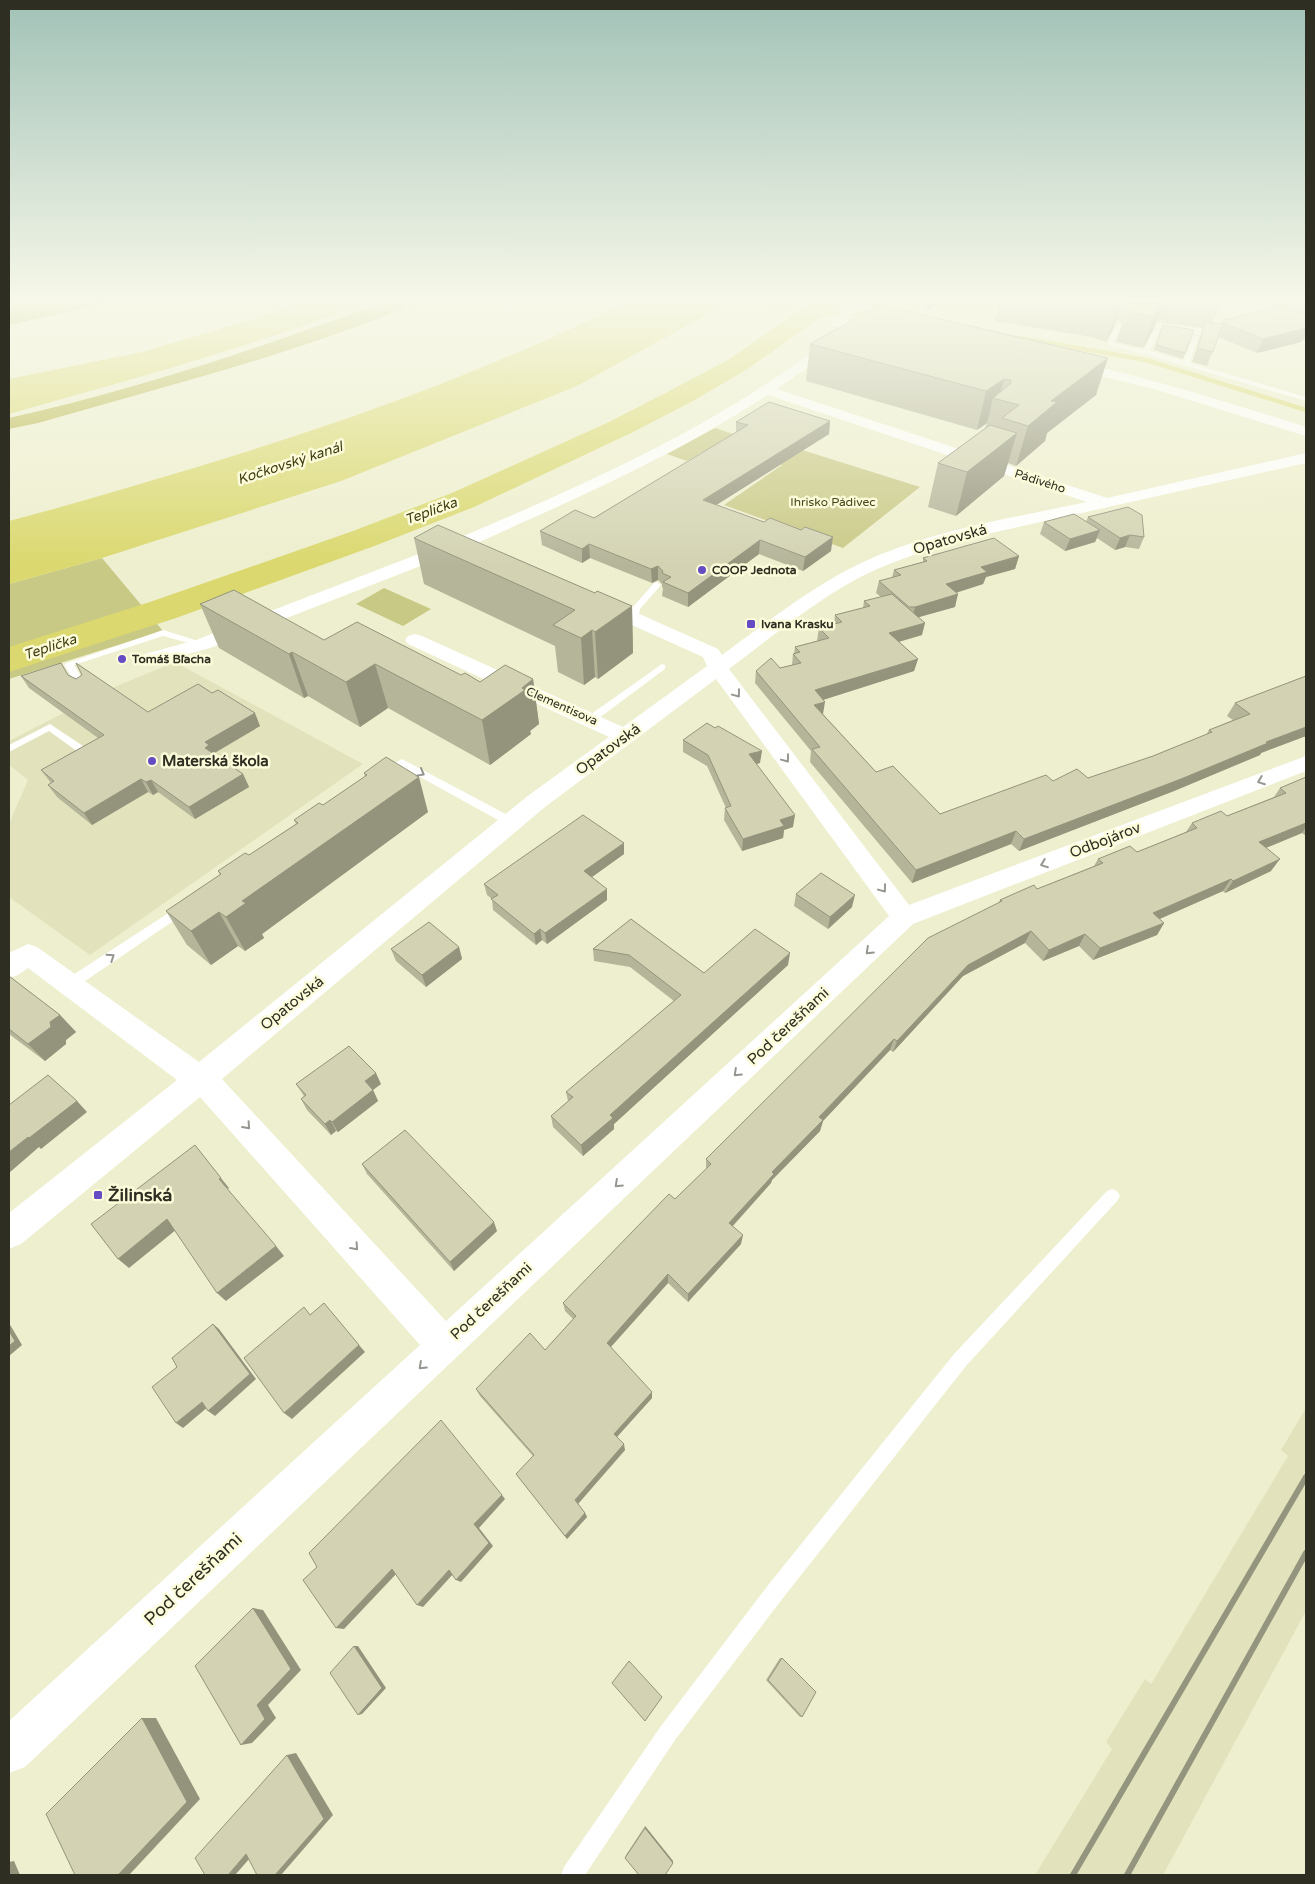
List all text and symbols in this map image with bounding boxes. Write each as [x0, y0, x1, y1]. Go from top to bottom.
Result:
water label: Kočkovský kanál [235, 438, 346, 488]
street label: Pádivého [1013, 466, 1067, 496]
water label: Teplička [403, 493, 460, 528]
park label: Ihrisko Pádivec [790, 495, 876, 509]
street label: Opatovská [911, 520, 989, 558]
place label: COOP Jednota [712, 563, 797, 577]
marker: COOP Jednota [696, 564, 708, 576]
place label: Ivana Krasku [761, 617, 834, 631]
marker: Ivana Krasku [745, 618, 757, 630]
water label: Teplička [22, 630, 79, 663]
place label: Tomáš Bľacha [131, 652, 211, 666]
marker: Tomáš Bľacha [116, 653, 128, 665]
street label: Clementisova [524, 684, 600, 728]
one-way arrow [732, 688, 740, 697]
street label: Opatovská [572, 719, 644, 779]
place label: Materská škola [162, 752, 269, 770]
one-way arrow [780, 753, 789, 763]
marker: Materská škola [146, 755, 158, 767]
one-way arrow [416, 766, 425, 776]
one-way arrow [1257, 774, 1266, 785]
street label: Odbojárov [1067, 818, 1143, 862]
one-way arrow [1040, 858, 1049, 868]
one-way arrow [877, 883, 886, 893]
one-way arrow [865, 945, 874, 954]
one-way arrow [105, 954, 114, 963]
street label: Opatovská [257, 972, 327, 1034]
street label: Pod čerešňami [743, 984, 833, 1068]
one-way arrow [733, 1067, 742, 1076]
one-way arrow [241, 1120, 250, 1129]
one-way arrow [614, 1178, 623, 1187]
place label: Žilinská [108, 1184, 172, 1206]
marker: Žilinská [92, 1189, 104, 1201]
one-way arrow [350, 1241, 359, 1250]
street label: Pod čerešňami [446, 1259, 536, 1343]
one-way arrow [418, 1360, 427, 1369]
street label: Pod čerešňami [139, 1528, 247, 1630]

